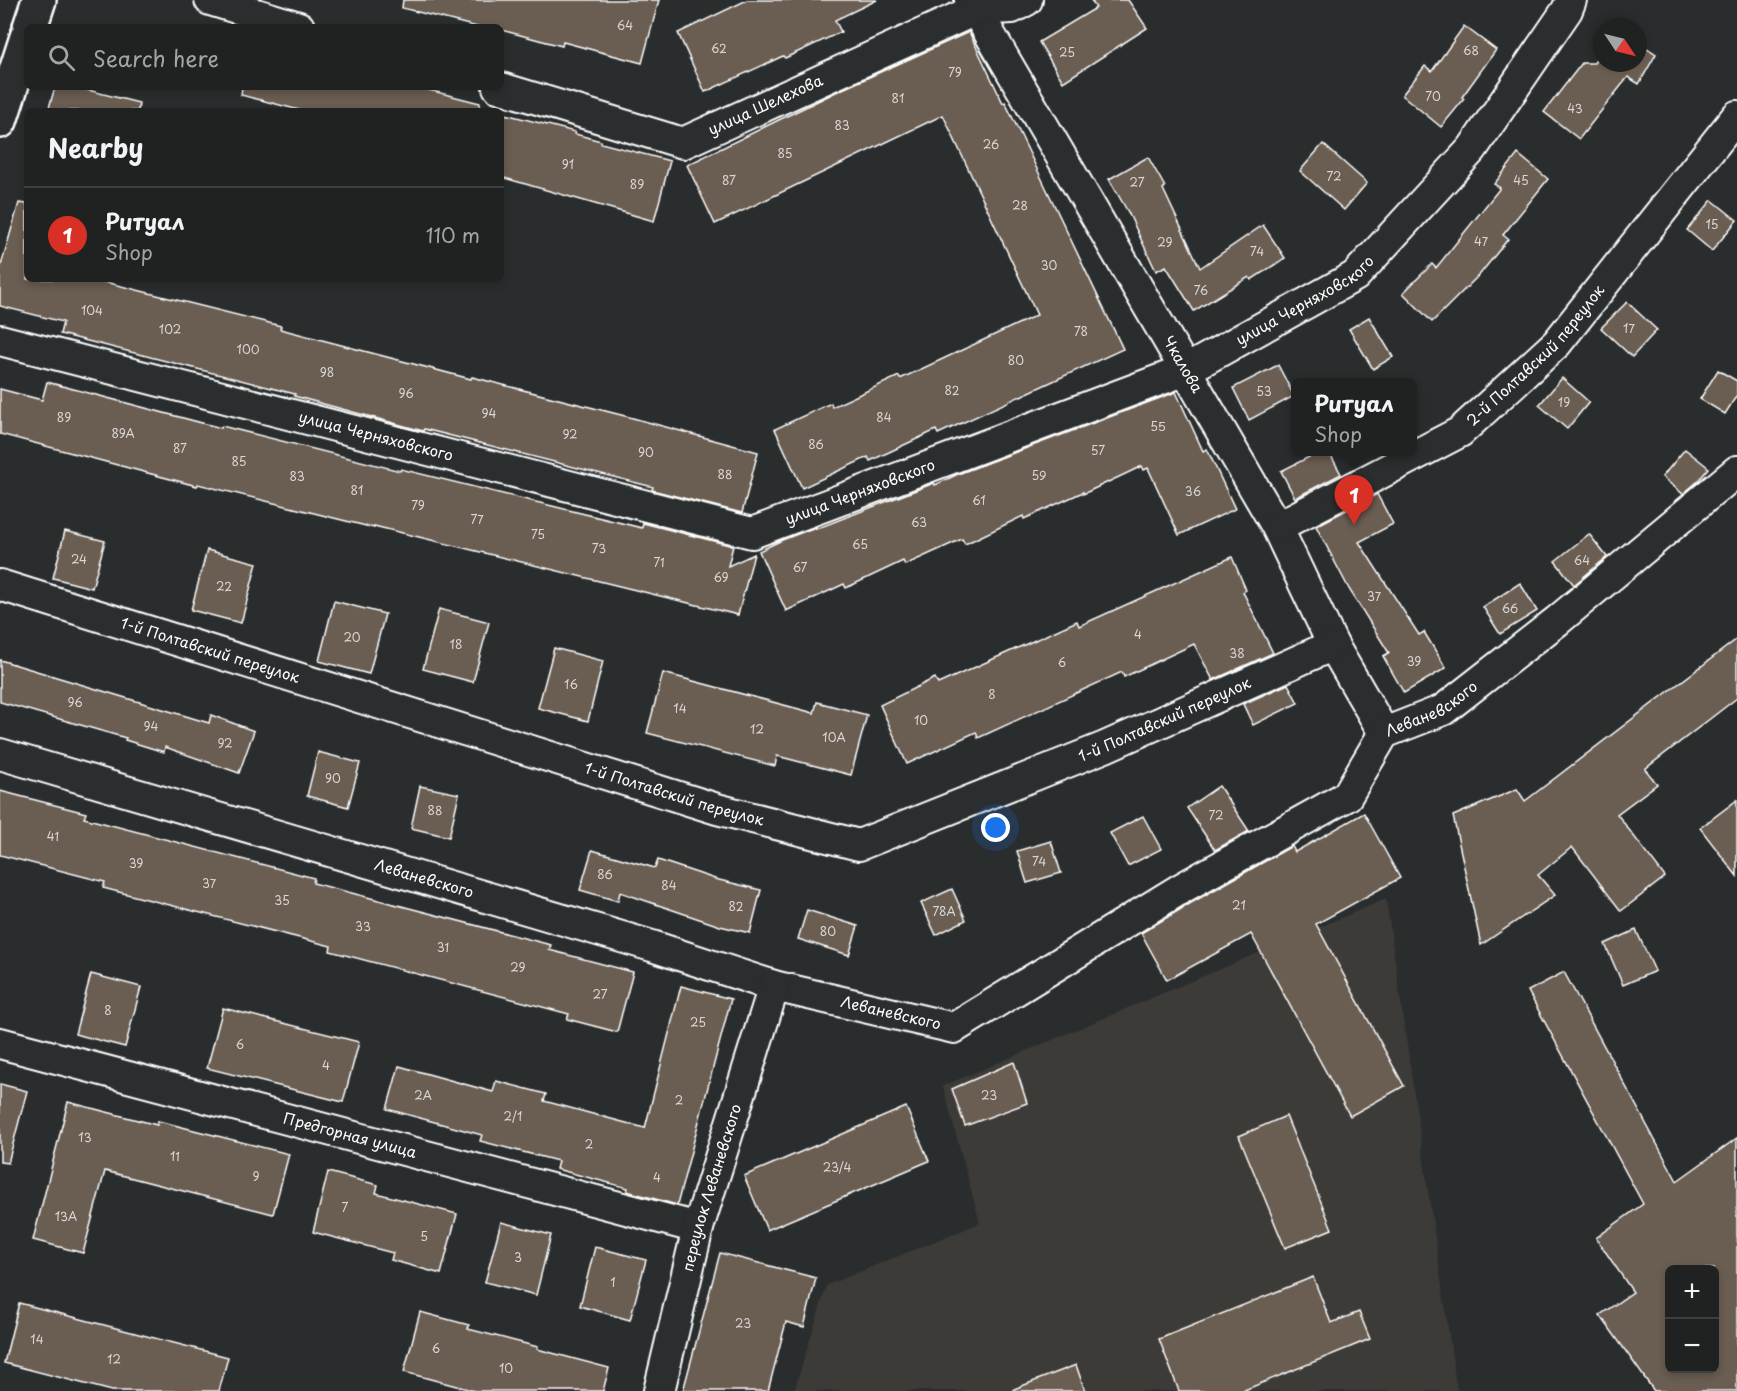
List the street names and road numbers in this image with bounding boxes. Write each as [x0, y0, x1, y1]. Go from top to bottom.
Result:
street label: улица Шелехова [704, 68, 827, 140]
street label: улица Черняховского [1231, 250, 1379, 350]
street label: 2-й Полтавский переулок [1461, 279, 1609, 431]
street label: Чкалова [1158, 331, 1210, 397]
street label: улица Черняховского [296, 404, 456, 466]
street label: улица Черняховского [781, 452, 938, 530]
street label: 1-й Полтавский переулок [118, 610, 303, 688]
street label: 1-й Полтавский переулок [1074, 670, 1254, 767]
street label: Леваневского [1382, 674, 1482, 741]
street label: 1-й Полтавский переулок [582, 755, 767, 831]
street label: Леваневского [372, 852, 477, 903]
street label: Леваневского [839, 989, 944, 1035]
street label: переулок Леваневского [675, 1101, 746, 1274]
street label: Предгорная улица [281, 1106, 420, 1163]

